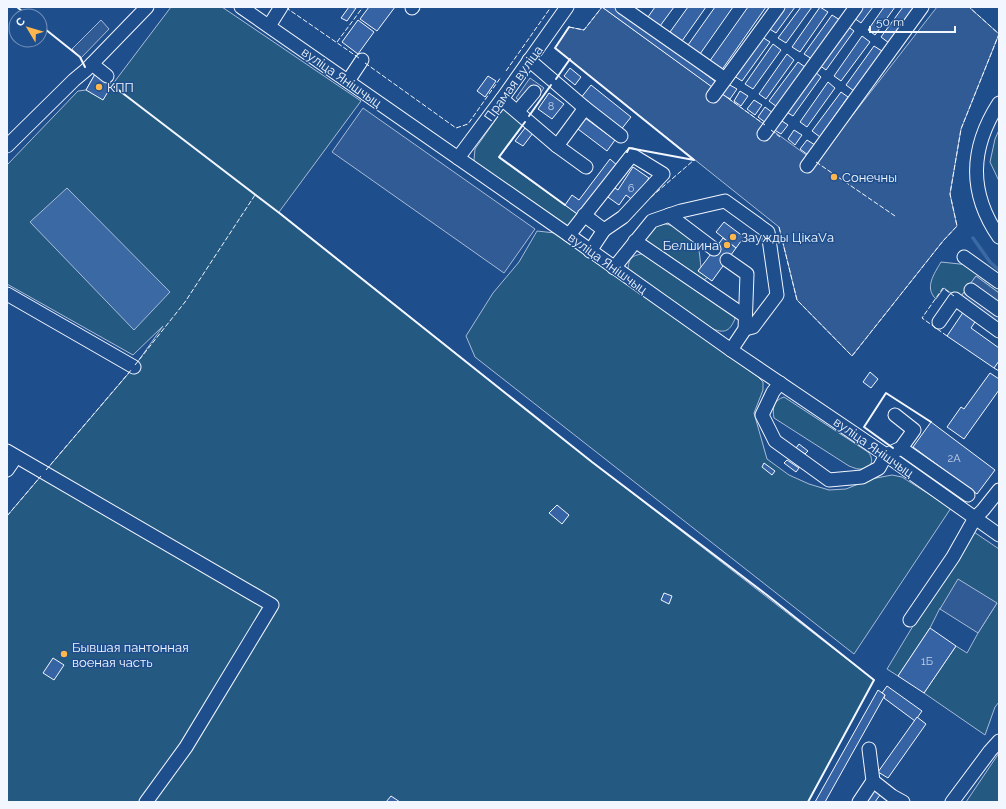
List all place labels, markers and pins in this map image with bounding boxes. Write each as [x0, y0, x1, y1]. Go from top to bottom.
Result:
place label: КПП [107, 80, 134, 95]
marker: КПП [94, 82, 104, 92]
place label: Сонечны [842, 170, 897, 185]
marker: Сонечны [829, 172, 839, 182]
place label: Заужды ЦікаVа [741, 230, 834, 245]
marker: Заужды ЦікаVа [728, 232, 738, 242]
place label: Белшина [663, 238, 719, 253]
marker: Белшина [722, 240, 732, 250]
place label: Бывшая пантонная военая часть [72, 640, 189, 670]
marker: Бывшая пантонная военая часть [59, 649, 69, 659]

